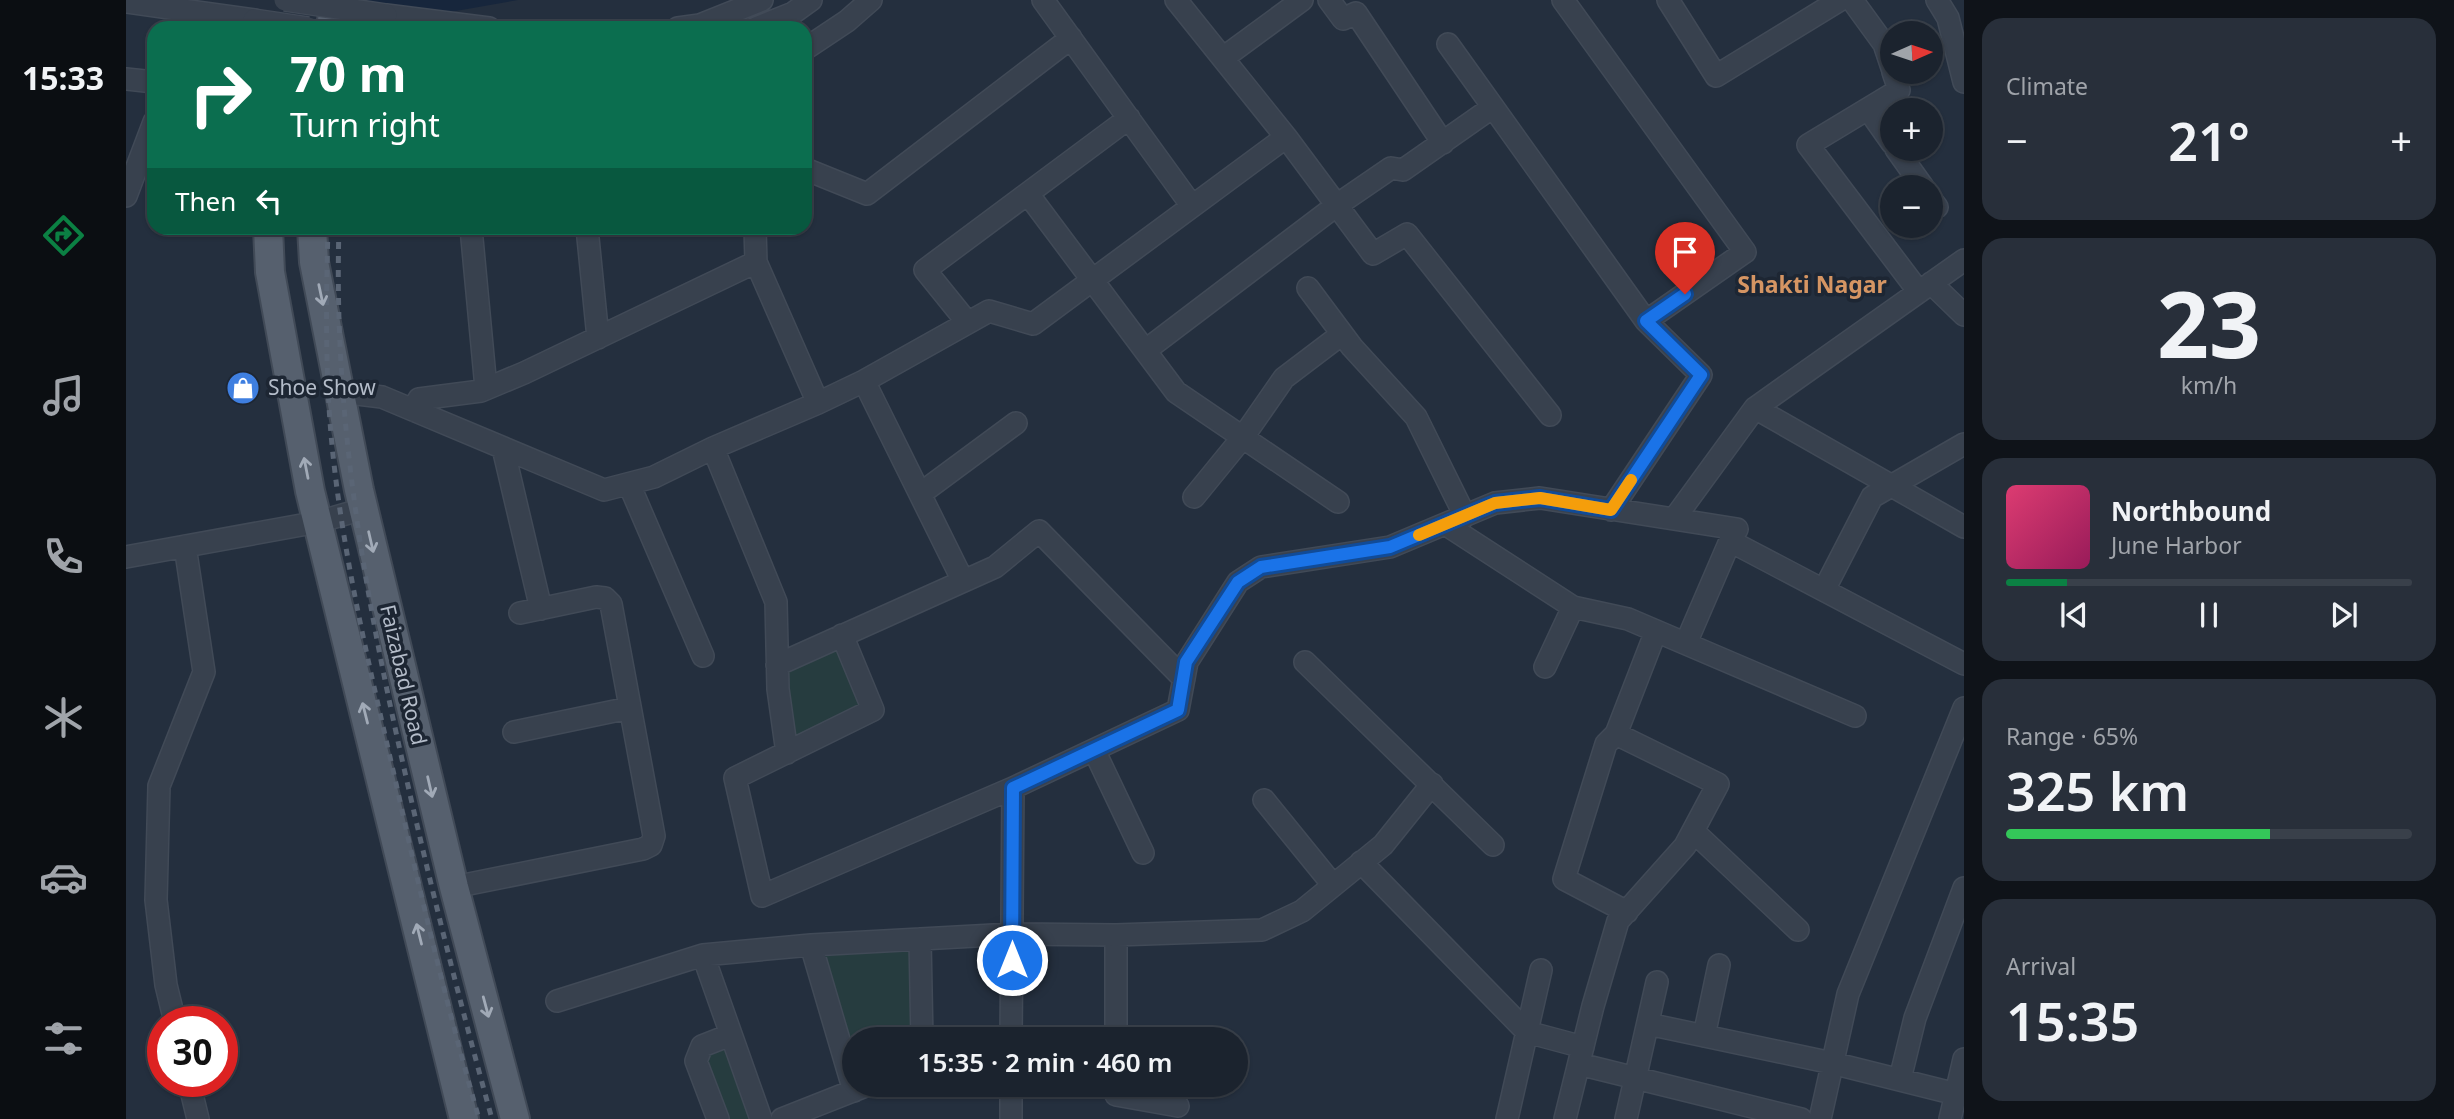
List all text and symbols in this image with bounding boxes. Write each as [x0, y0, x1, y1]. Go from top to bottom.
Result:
north arrow [1880, 21, 1942, 84]
map controls [1880, 21, 1943, 238]
text: 70 m [290, 40, 407, 106]
icon: right [175, 49, 266, 140]
text: 15:33 [22, 56, 104, 99]
text: Climate [2006, 70, 2088, 102]
button: + [1880, 98, 1943, 161]
text: Turn right [290, 103, 440, 146]
text: 21° [2168, 105, 2250, 176]
text: − [2006, 114, 2028, 166]
text: + [2390, 114, 2412, 166]
button: − [1880, 175, 1943, 238]
icon: left [250, 182, 288, 220]
text: Then [175, 183, 236, 219]
icon: directions [39, 211, 88, 260]
pin [1655, 222, 1715, 294]
icon: arrive [1666, 233, 1704, 271]
text: 23 [2157, 261, 2261, 385]
district label: Shakti Nagar [1737, 268, 1887, 300]
one-way arrow [314, 283, 328, 306]
shop icon: Shoe Show [224, 369, 262, 407]
text: km/h [2181, 369, 2237, 401]
icon: music [39, 371, 88, 420]
place label: Shoe Show [268, 373, 376, 401]
one-way arrow [299, 457, 312, 480]
text: Northbound [2111, 493, 2271, 529]
text: June Harbor [2111, 529, 2242, 561]
one-way arrow [365, 530, 378, 553]
icon: phone [39, 532, 88, 581]
icon: previous [2055, 596, 2093, 634]
icon: pause [2190, 596, 2228, 634]
icon: next [2325, 596, 2363, 634]
street label: Faizabad Road [374, 602, 434, 748]
icon: climate [39, 693, 88, 742]
one-way arrow [358, 702, 371, 725]
text: Range · 65% [2006, 720, 2138, 752]
text: 325 km [2006, 755, 2189, 826]
one-way arrow [424, 775, 437, 798]
icon: car [39, 853, 88, 902]
one-way arrow [412, 923, 425, 946]
position arrow [975, 923, 1049, 997]
text: Arrival [2006, 950, 2076, 982]
text: 15:35 [2006, 985, 2139, 1056]
one-way arrow [480, 996, 493, 1018]
speed limit sign: 30 [147, 1006, 238, 1097]
icon: filters [39, 1014, 88, 1063]
text: 15:35 · 2 min · 460 m [918, 1044, 1172, 1080]

